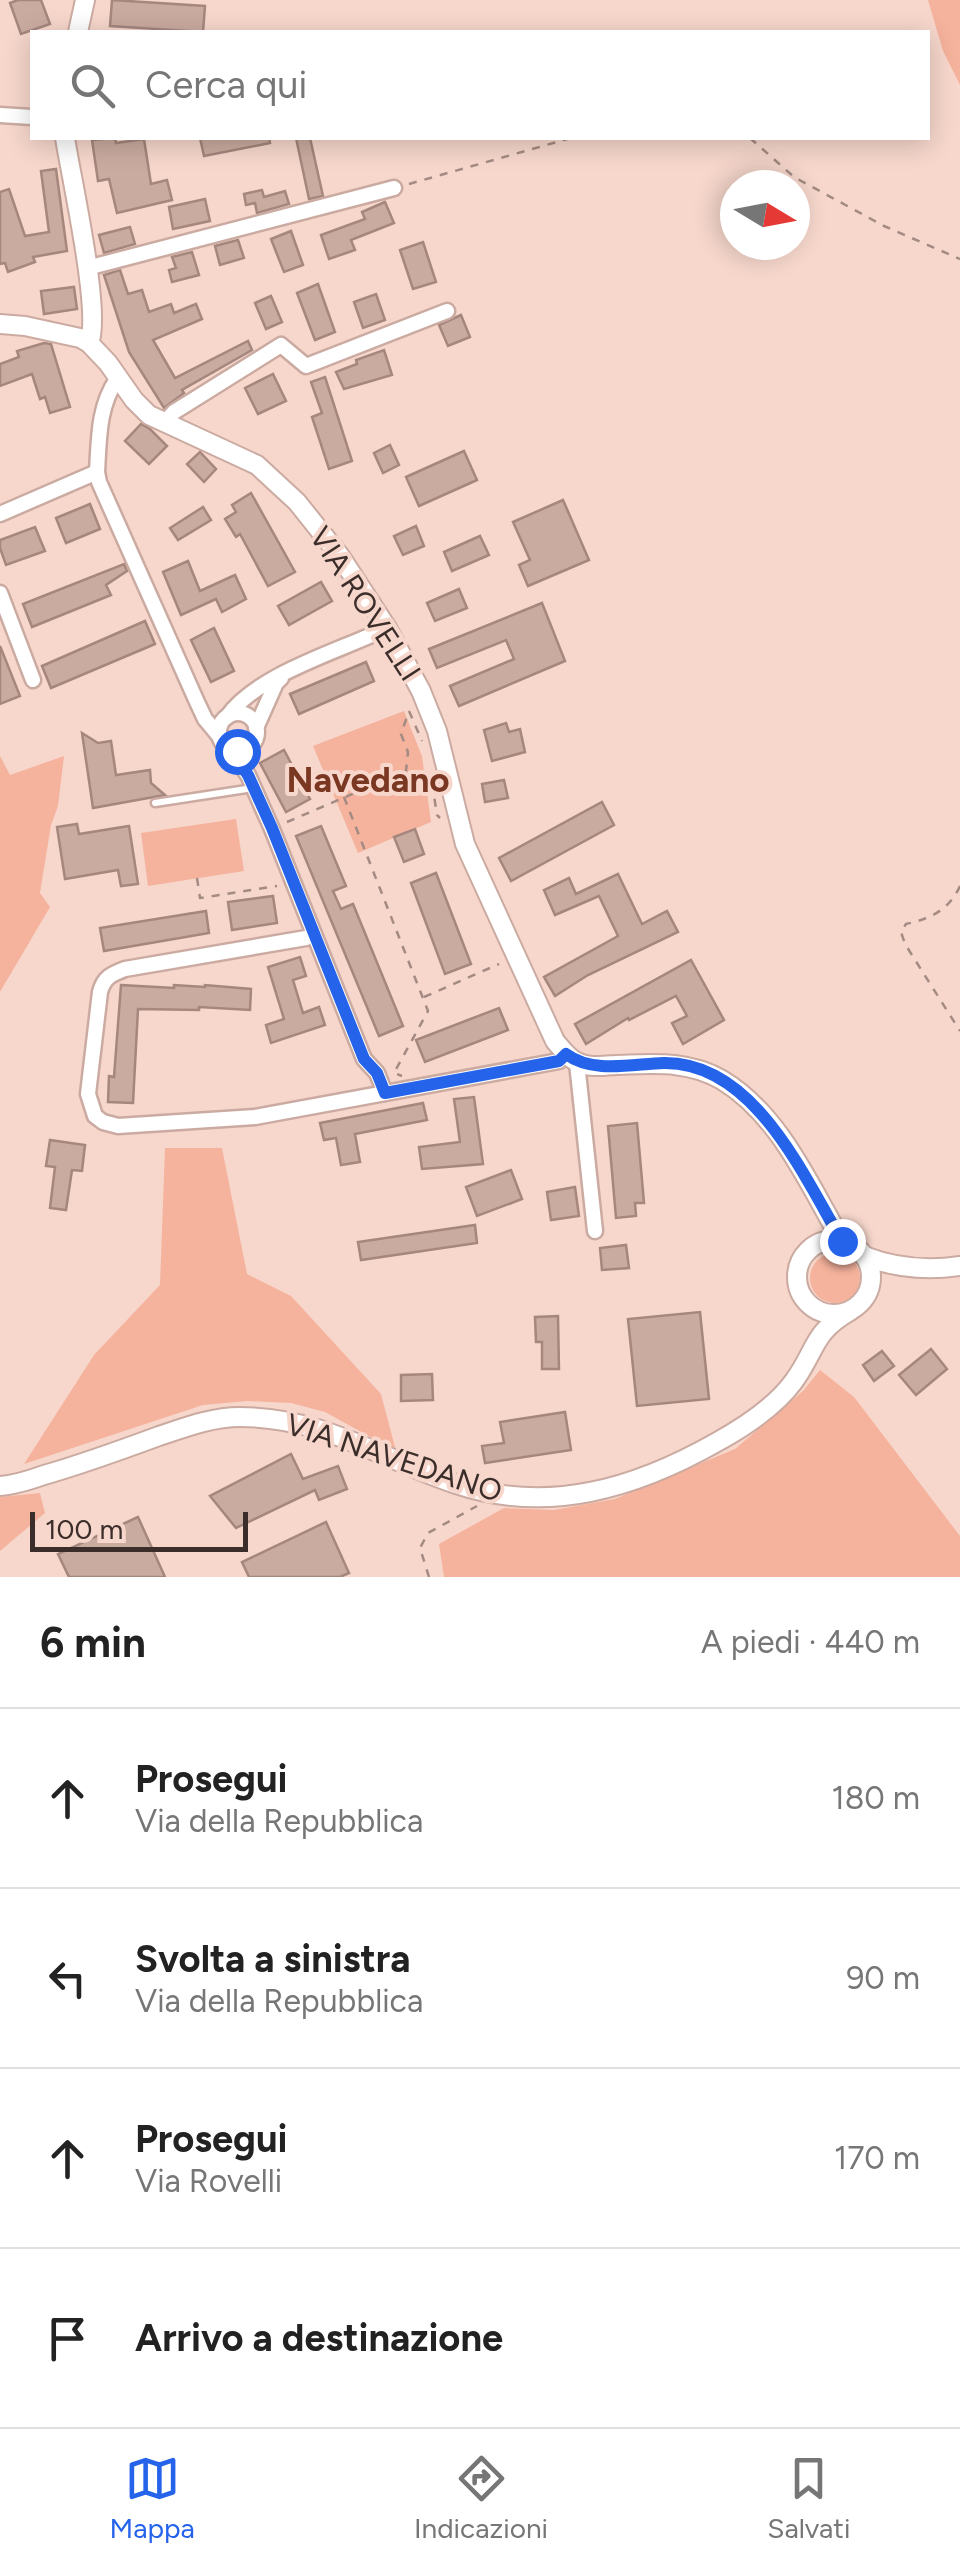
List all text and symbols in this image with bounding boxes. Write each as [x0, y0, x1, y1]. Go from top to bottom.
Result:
search box [30, 30, 930, 140]
icon: search [65, 58, 120, 113]
text: Cerca qui [145, 62, 307, 108]
north arrow [720, 170, 810, 260]
street label: VIA ROVELLI [302, 520, 429, 688]
route start [215, 729, 261, 775]
district label: Navedano [286, 759, 450, 801]
route end [820, 1219, 866, 1265]
street label: VIA NAVEDANO [282, 1405, 507, 1510]
scale bar [30, 1507, 248, 1552]
text: 100 m [45, 1512, 123, 1546]
text: 6 min [40, 1617, 146, 1668]
text: A piedi · 440 m [701, 1623, 920, 1661]
text: Prosegui [135, 1756, 287, 1802]
icon: ahead [40, 1771, 95, 1826]
text: 180 m [831, 1779, 920, 1817]
text: Via della Repubblica [135, 1802, 423, 1840]
text: Svolta a sinistra [135, 1936, 410, 1982]
icon: left [40, 1951, 95, 2006]
text: 90 m [846, 1959, 920, 1997]
text: Via della Repubblica [135, 1982, 423, 2020]
text: Prosegui [135, 2116, 287, 2162]
icon: ahead [40, 2131, 95, 2186]
text: 170 m [834, 2139, 920, 2177]
text: Via Rovelli [135, 2162, 282, 2200]
icon: arrive [40, 2311, 95, 2366]
text: Arrivo a destinazione [135, 2315, 503, 2361]
tab: Mappa [110, 2451, 195, 2545]
tab: Indicazioni [414, 2451, 548, 2545]
tab: Salvati [767, 2451, 850, 2545]

